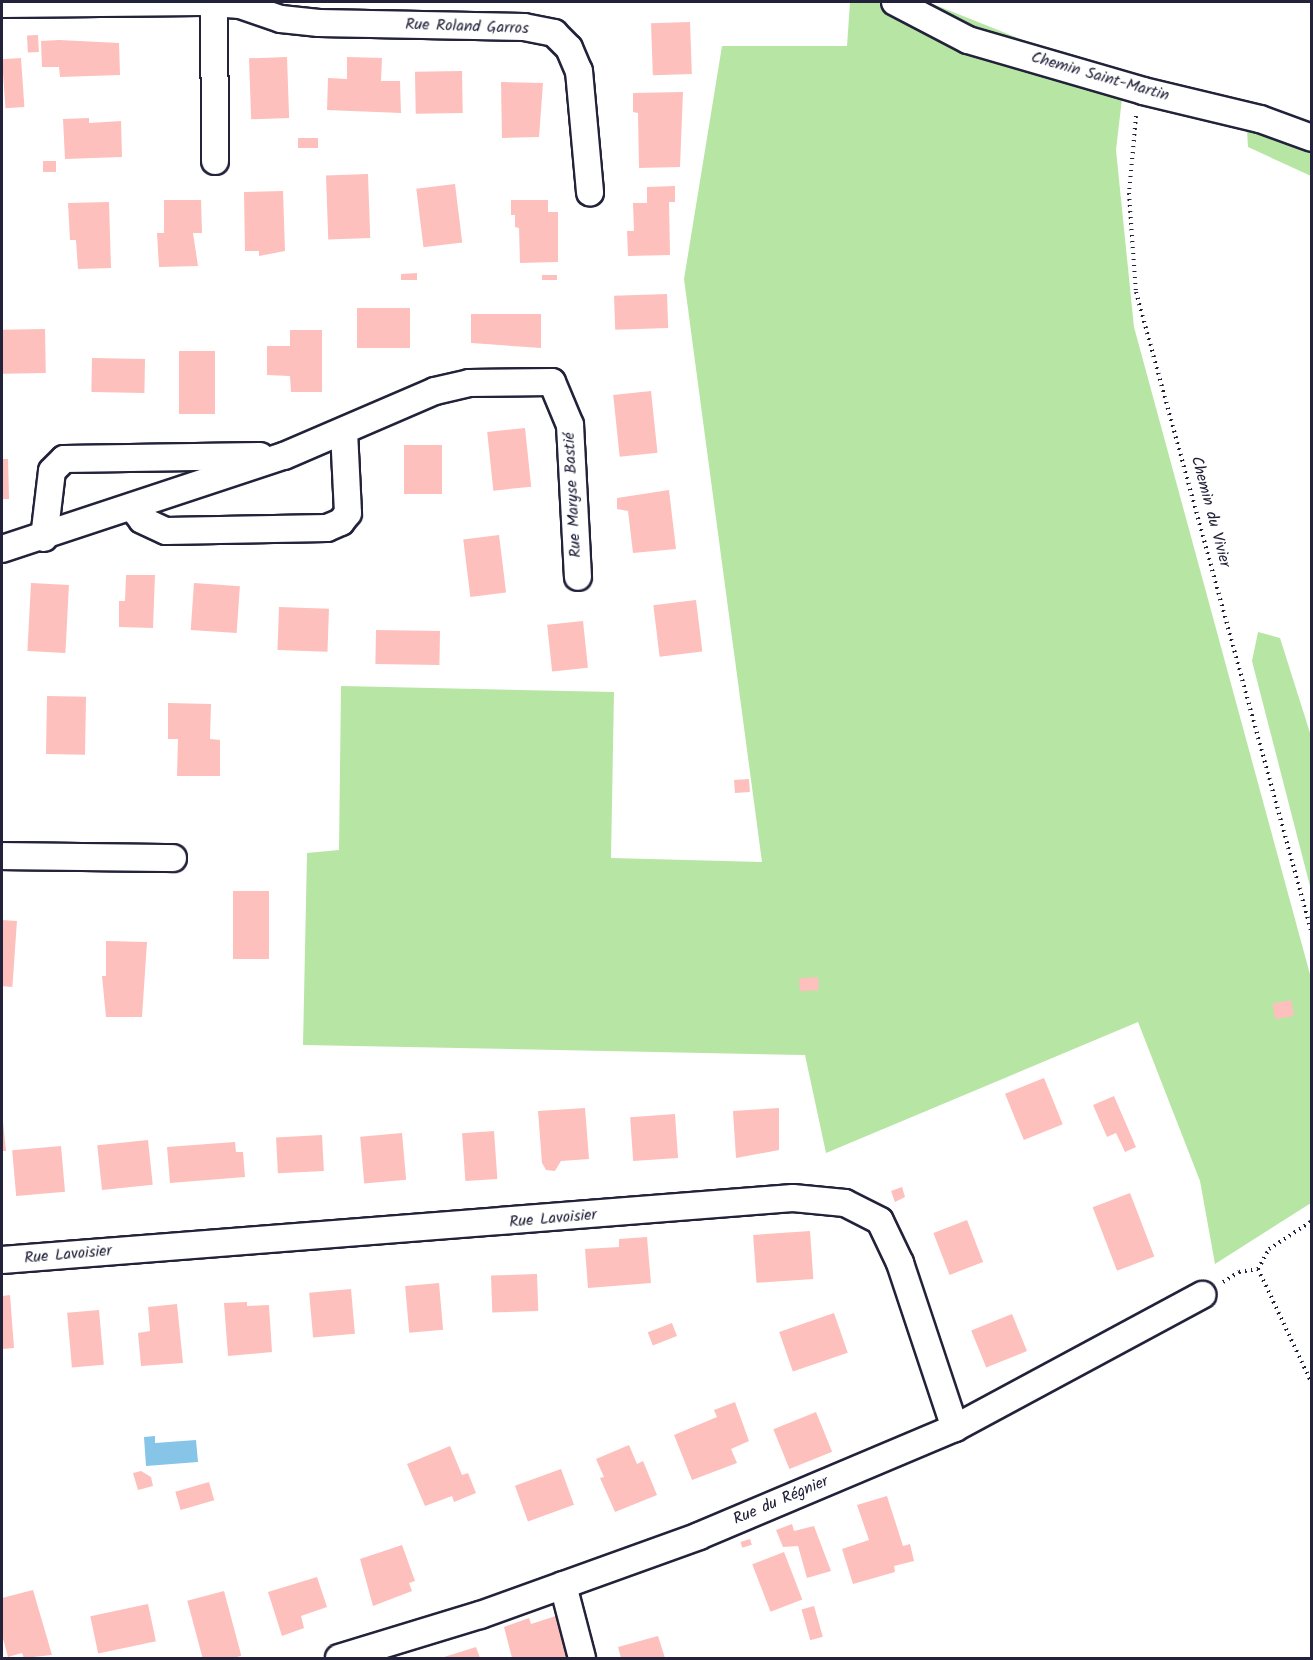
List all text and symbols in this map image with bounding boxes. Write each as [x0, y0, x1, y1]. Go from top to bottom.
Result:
street label: Rue Roland Garros [405, 15, 529, 39]
street label: Chemin Saint-Martin [1029, 48, 1171, 106]
street label: Rue Maryse Bastié [560, 432, 586, 558]
street label: Chemin du Vivier [1186, 454, 1234, 570]
street label: Rue Lavoisier [508, 1206, 598, 1232]
street label: Rue Lavoisier [23, 1242, 113, 1268]
street label: Rue du Régnier [731, 1472, 831, 1530]

